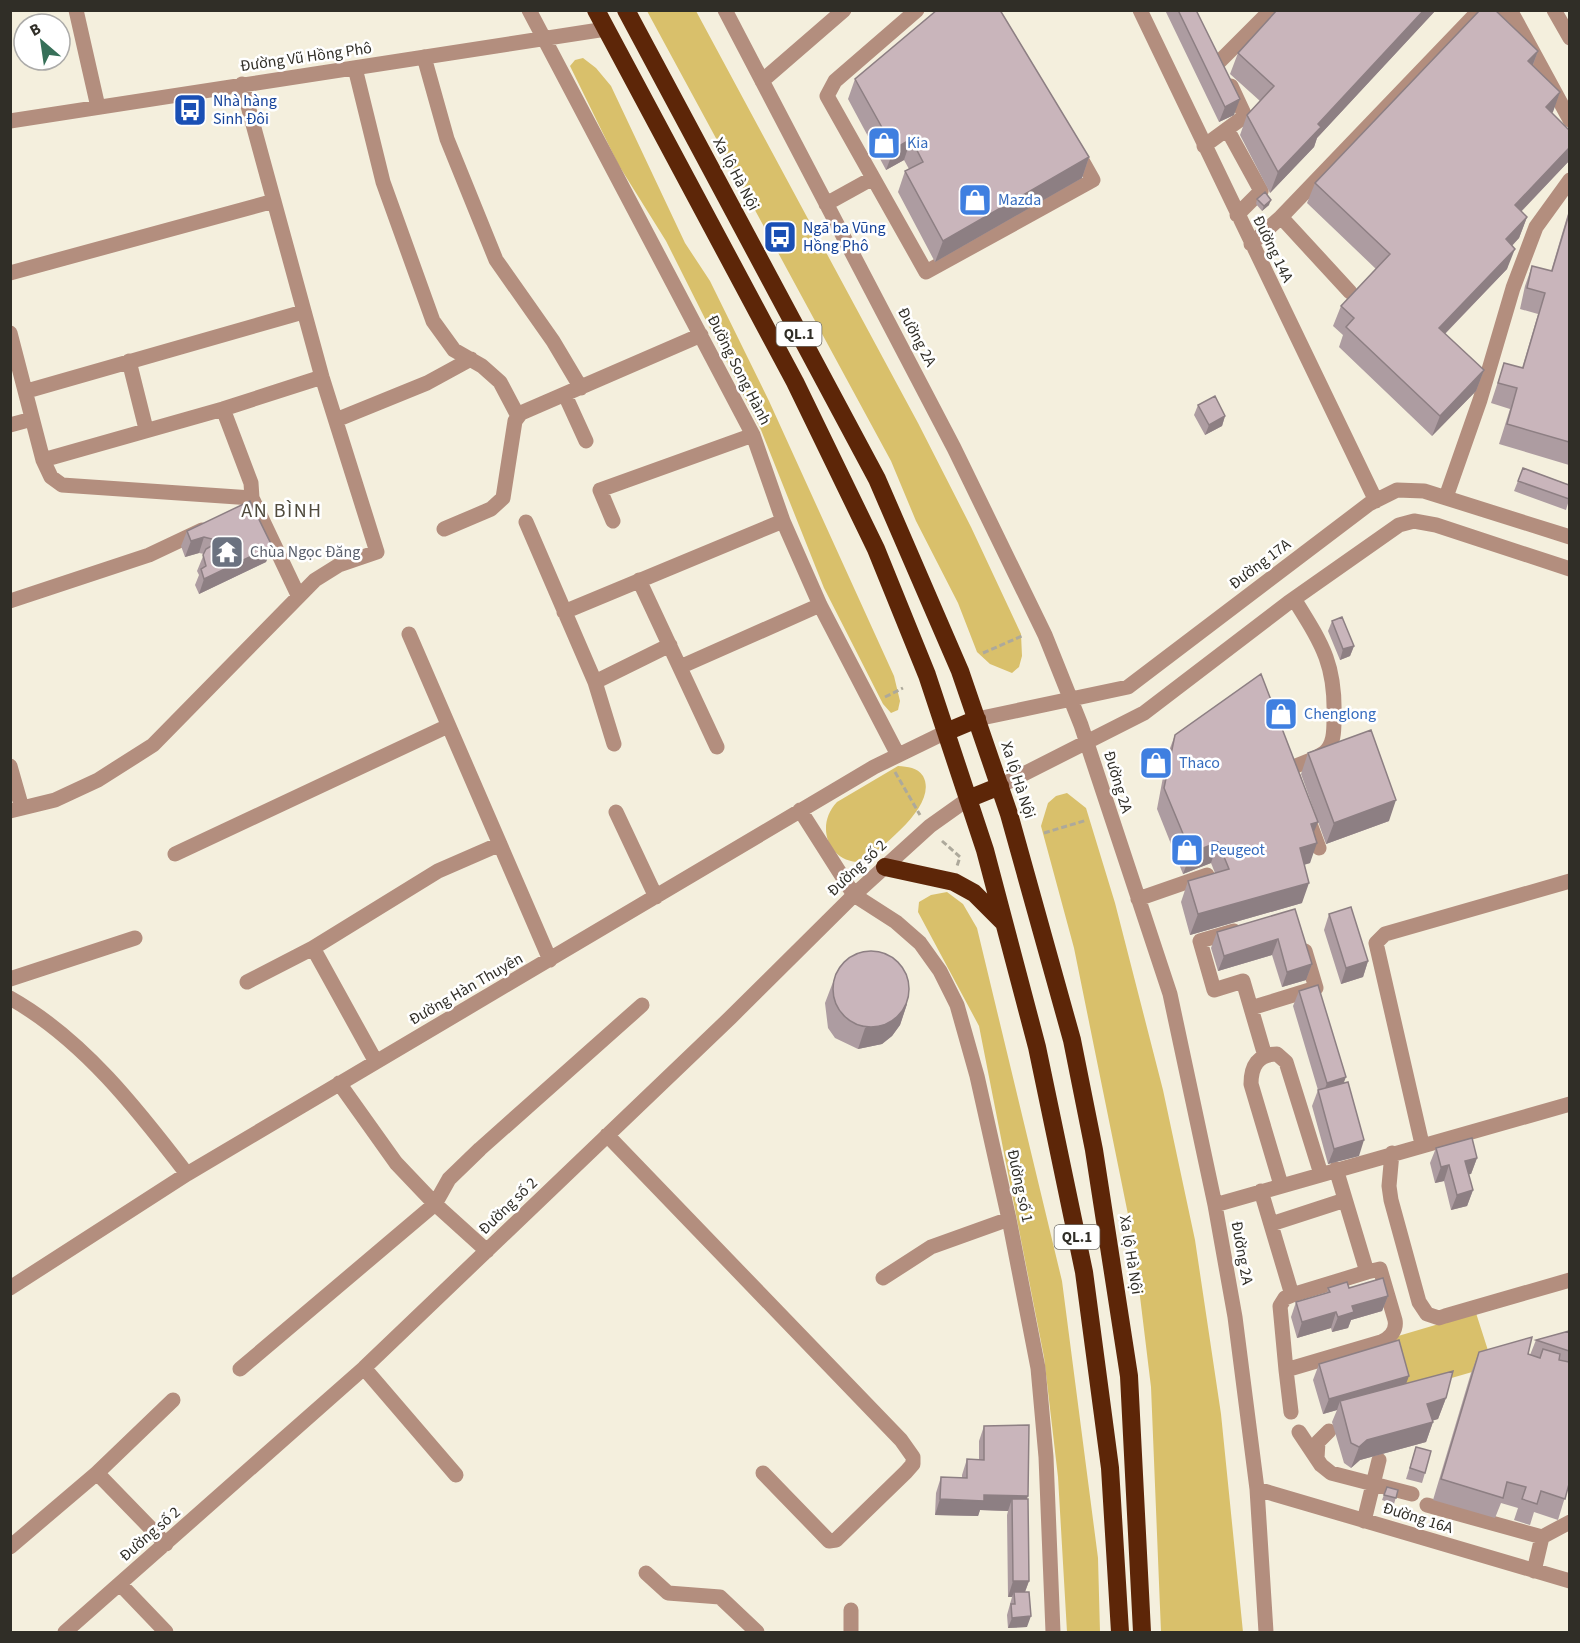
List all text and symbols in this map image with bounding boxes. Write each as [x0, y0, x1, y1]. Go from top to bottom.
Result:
north arrow [12, 12, 72, 72]
text: B [26, 18, 45, 42]
street label: Đường Vũ Hồng Phô [239, 37, 373, 77]
place label: Nhà hàng Sinh Đôi [213, 90, 277, 130]
bus stop icon: Nhà hàng Sinh Đôi [172, 92, 208, 128]
shop icon: Kia [866, 125, 902, 161]
place label: Kia [907, 132, 928, 154]
street label: Xa lộ Hà Nội [708, 134, 764, 214]
shop icon: Mazda [957, 182, 993, 218]
place label: Mazda [998, 189, 1041, 211]
street label: Đường 14A [1247, 212, 1299, 287]
place label: Ngã ba Vũng Hồng Phô [803, 217, 886, 257]
bus stop icon: Ngã ba Vũng Hồng Phô [762, 219, 798, 255]
street label: Đường 2A [892, 303, 942, 371]
street label: Đường Song Hành [702, 311, 776, 429]
road number: QL.1 [776, 322, 822, 346]
district label: AN BÌNH [241, 497, 323, 525]
street label: Đường 17A [1225, 533, 1296, 594]
temple icon: Chùa Ngọc Đăng [209, 534, 245, 570]
place label: Chùa Ngọc Đăng [250, 541, 360, 563]
shop icon: Chenglong [1263, 696, 1299, 732]
place label: Chenglong [1304, 703, 1376, 725]
street label: Xa lộ Hà Nội [995, 739, 1041, 821]
shop icon: Thaco [1138, 745, 1174, 781]
street label: Đường 2A [1098, 748, 1138, 816]
place label: Thaco [1179, 752, 1220, 774]
shop icon: Peugeot [1169, 832, 1205, 868]
street label: Đường số 2 [822, 835, 892, 901]
place label: Peugeot [1210, 839, 1265, 861]
street label: Đường Hàn Thuyên [405, 947, 527, 1031]
street label: Đường số 1 [1002, 1147, 1038, 1225]
street label: Đường số 2 [474, 1172, 542, 1240]
street label: Xa lộ Hà Nội [1114, 1214, 1148, 1296]
street label: Đường 2A [1226, 1219, 1258, 1287]
road number: QL.1 [1054, 1225, 1100, 1249]
street label: Đường 16A [1380, 1497, 1456, 1539]
street label: Đường số 2 [115, 1501, 185, 1567]

